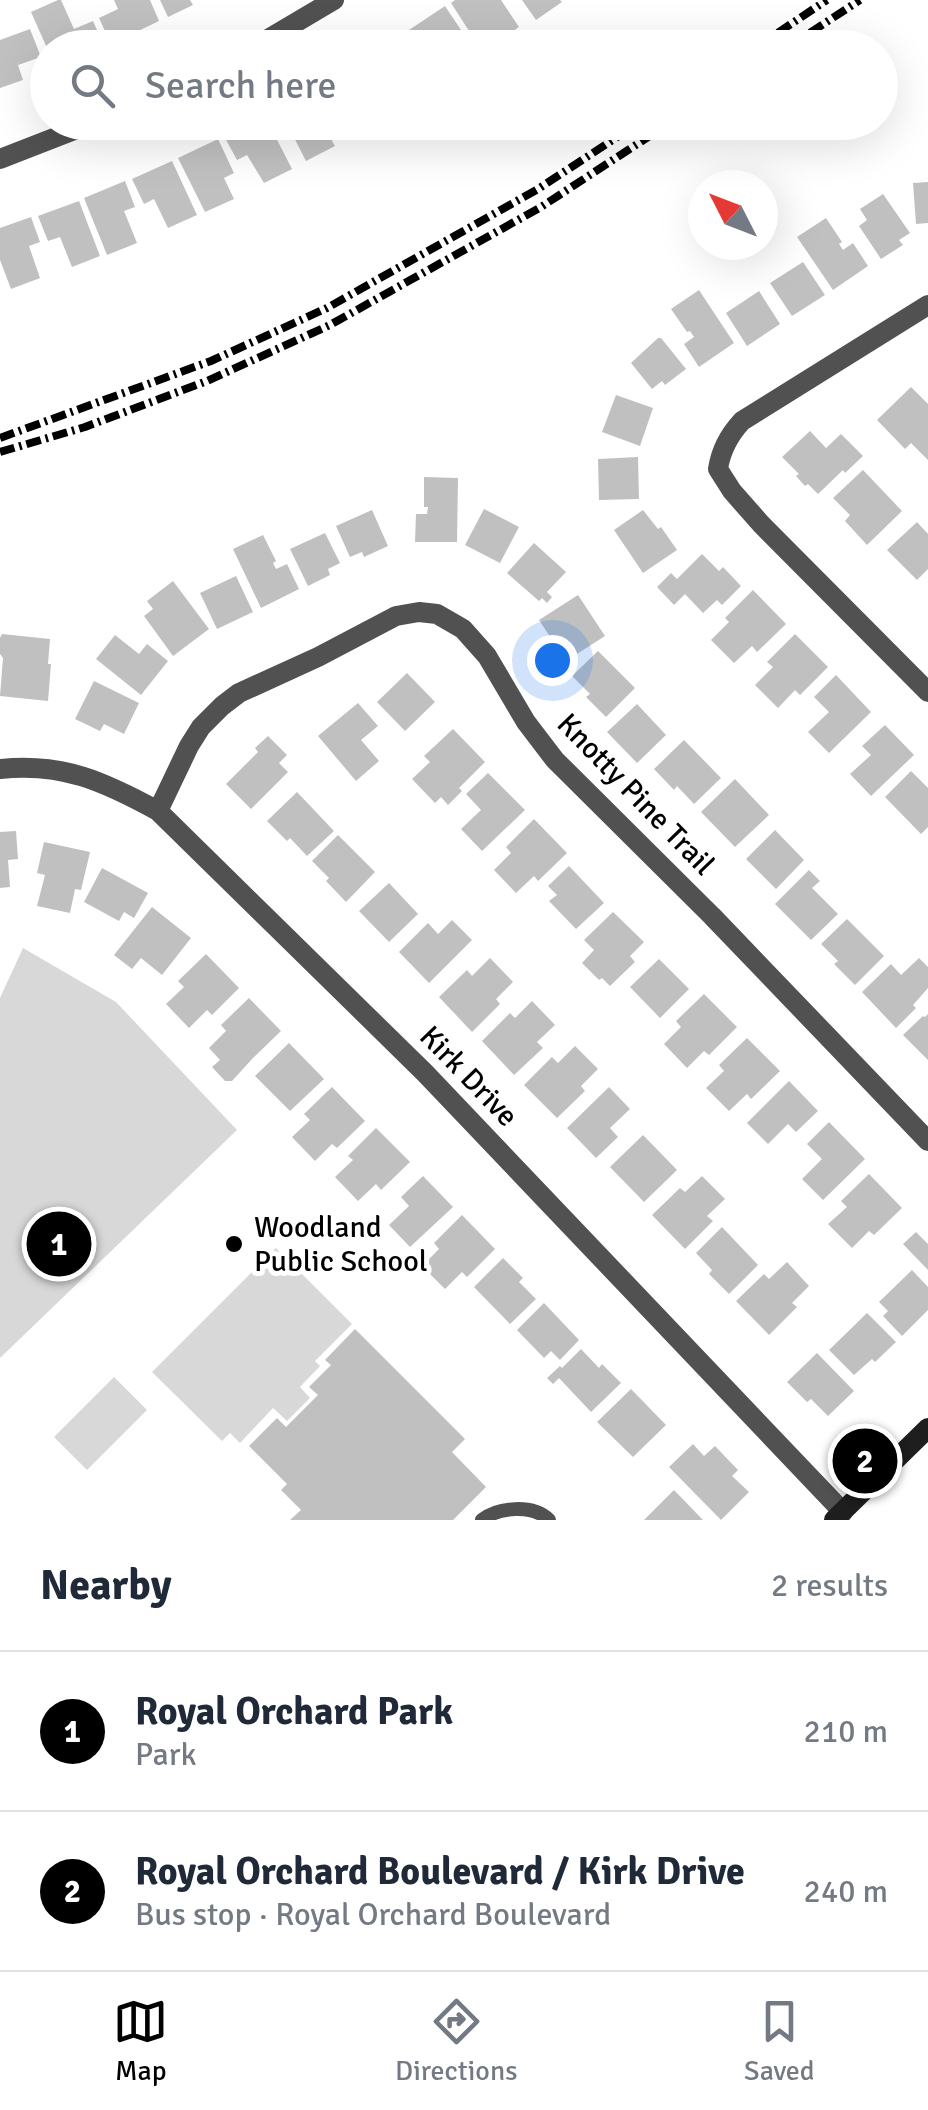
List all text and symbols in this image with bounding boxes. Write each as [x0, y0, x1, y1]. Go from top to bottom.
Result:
search box [30, 30, 898, 140]
icon: search [65, 58, 120, 113]
text: Search here [145, 62, 337, 109]
north arrow [688, 170, 778, 260]
your location [527, 635, 578, 686]
street label: Knotty Pine Trail [549, 706, 722, 883]
street label: Kirk Drive [412, 1018, 526, 1134]
pin: 1 [27, 1206, 92, 1282]
place label: Woodland Public School [254, 1209, 428, 1280]
marker: Woodland Public School [223, 1233, 245, 1255]
pin: 2 [832, 1424, 898, 1498]
text: Nearby [40, 1560, 172, 1611]
text: 2 results [771, 1566, 888, 1605]
text: Royal Orchard Park [135, 1688, 453, 1735]
text: 1 [64, 1712, 81, 1751]
text: 210 m [804, 1712, 888, 1751]
text: Park [135, 1735, 197, 1774]
text: Royal Orchard Boulevard / Kirk Drive [135, 1848, 745, 1895]
text: 2 [64, 1872, 81, 1911]
text: 240 m [804, 1872, 888, 1911]
text: Bus stop · Royal Orchard Boulevard [135, 1895, 611, 1934]
tab: Map [113, 1994, 168, 2088]
tab: Directions [395, 1994, 517, 2088]
tab: Saved [744, 1994, 815, 2088]

